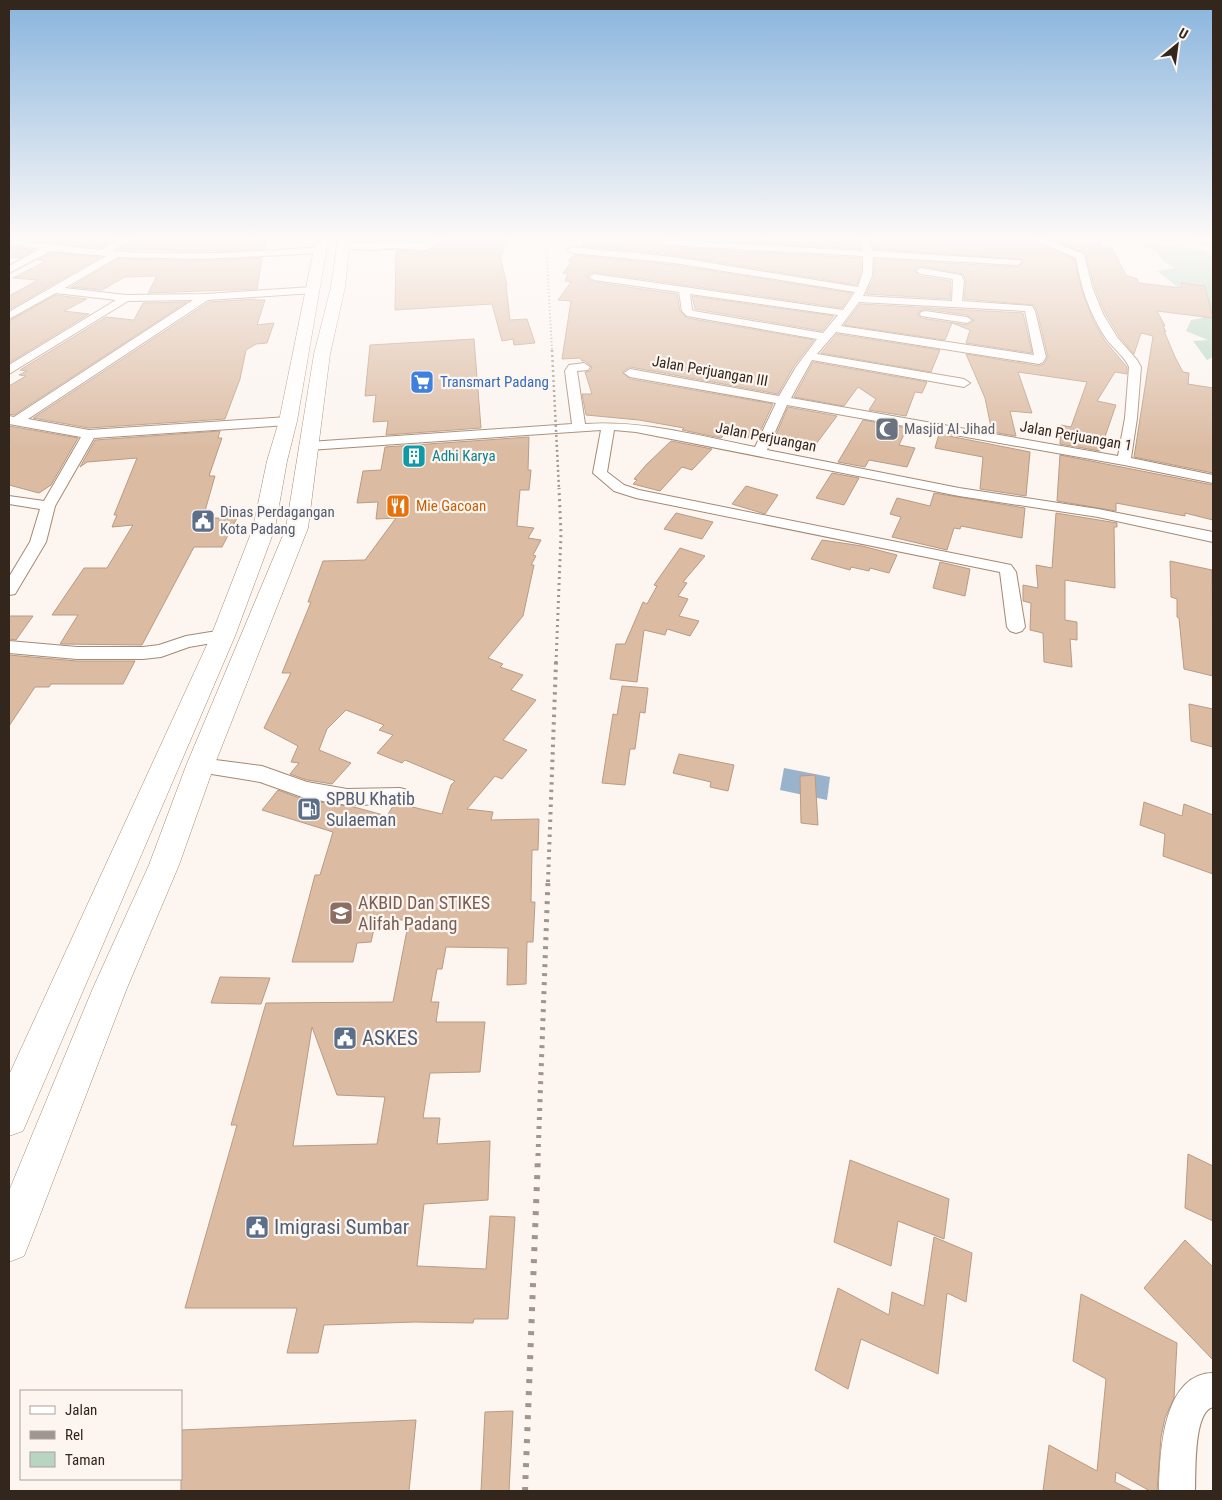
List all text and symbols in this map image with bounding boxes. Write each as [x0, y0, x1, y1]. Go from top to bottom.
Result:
north arrow [1152, 20, 1202, 70]
text: U [1176, 25, 1191, 43]
street label: Jalan Perjuangan III [651, 352, 769, 390]
supermarket icon: Transmart Padang [409, 369, 435, 395]
place label: Transmart Padang [440, 373, 549, 391]
mosque icon: Masjid Al Jihad [874, 416, 900, 442]
street label: Jalan Perjuangan 1 [1019, 417, 1133, 455]
street label: Jalan Perjuangan [714, 418, 818, 456]
place label: Masjid Al Jihad [904, 420, 995, 438]
building icon: Adhi Karya [401, 443, 427, 469]
place label: Adhi Karya [432, 447, 496, 465]
restaurant icon: Mie Gacoan [385, 493, 411, 519]
place label: Mie Gacoan [416, 497, 486, 515]
place label: Dinas Perdagangan Kota Padang [220, 503, 335, 538]
public building icon: Dinas Perdagangan Kota Padang [190, 508, 216, 534]
place label: SPBU Khatib Sulaeman [326, 788, 415, 830]
fuel station icon: SPBU Khatib Sulaeman [296, 796, 322, 822]
place label: AKBID Dan STIKES Alifah Padang [358, 892, 490, 934]
school or university icon: AKBID Dan STIKES Alifah Padang [328, 900, 354, 926]
public building icon: ASKES [332, 1025, 358, 1051]
place label: ASKES [362, 1026, 418, 1050]
public building icon: Imigrasi Sumbar [244, 1214, 270, 1240]
place label: Imigrasi Sumbar [274, 1215, 409, 1239]
legend [20, 1390, 182, 1480]
text: Jalan [65, 1401, 97, 1419]
text: Rel [65, 1426, 83, 1444]
text: Taman [65, 1451, 105, 1469]

